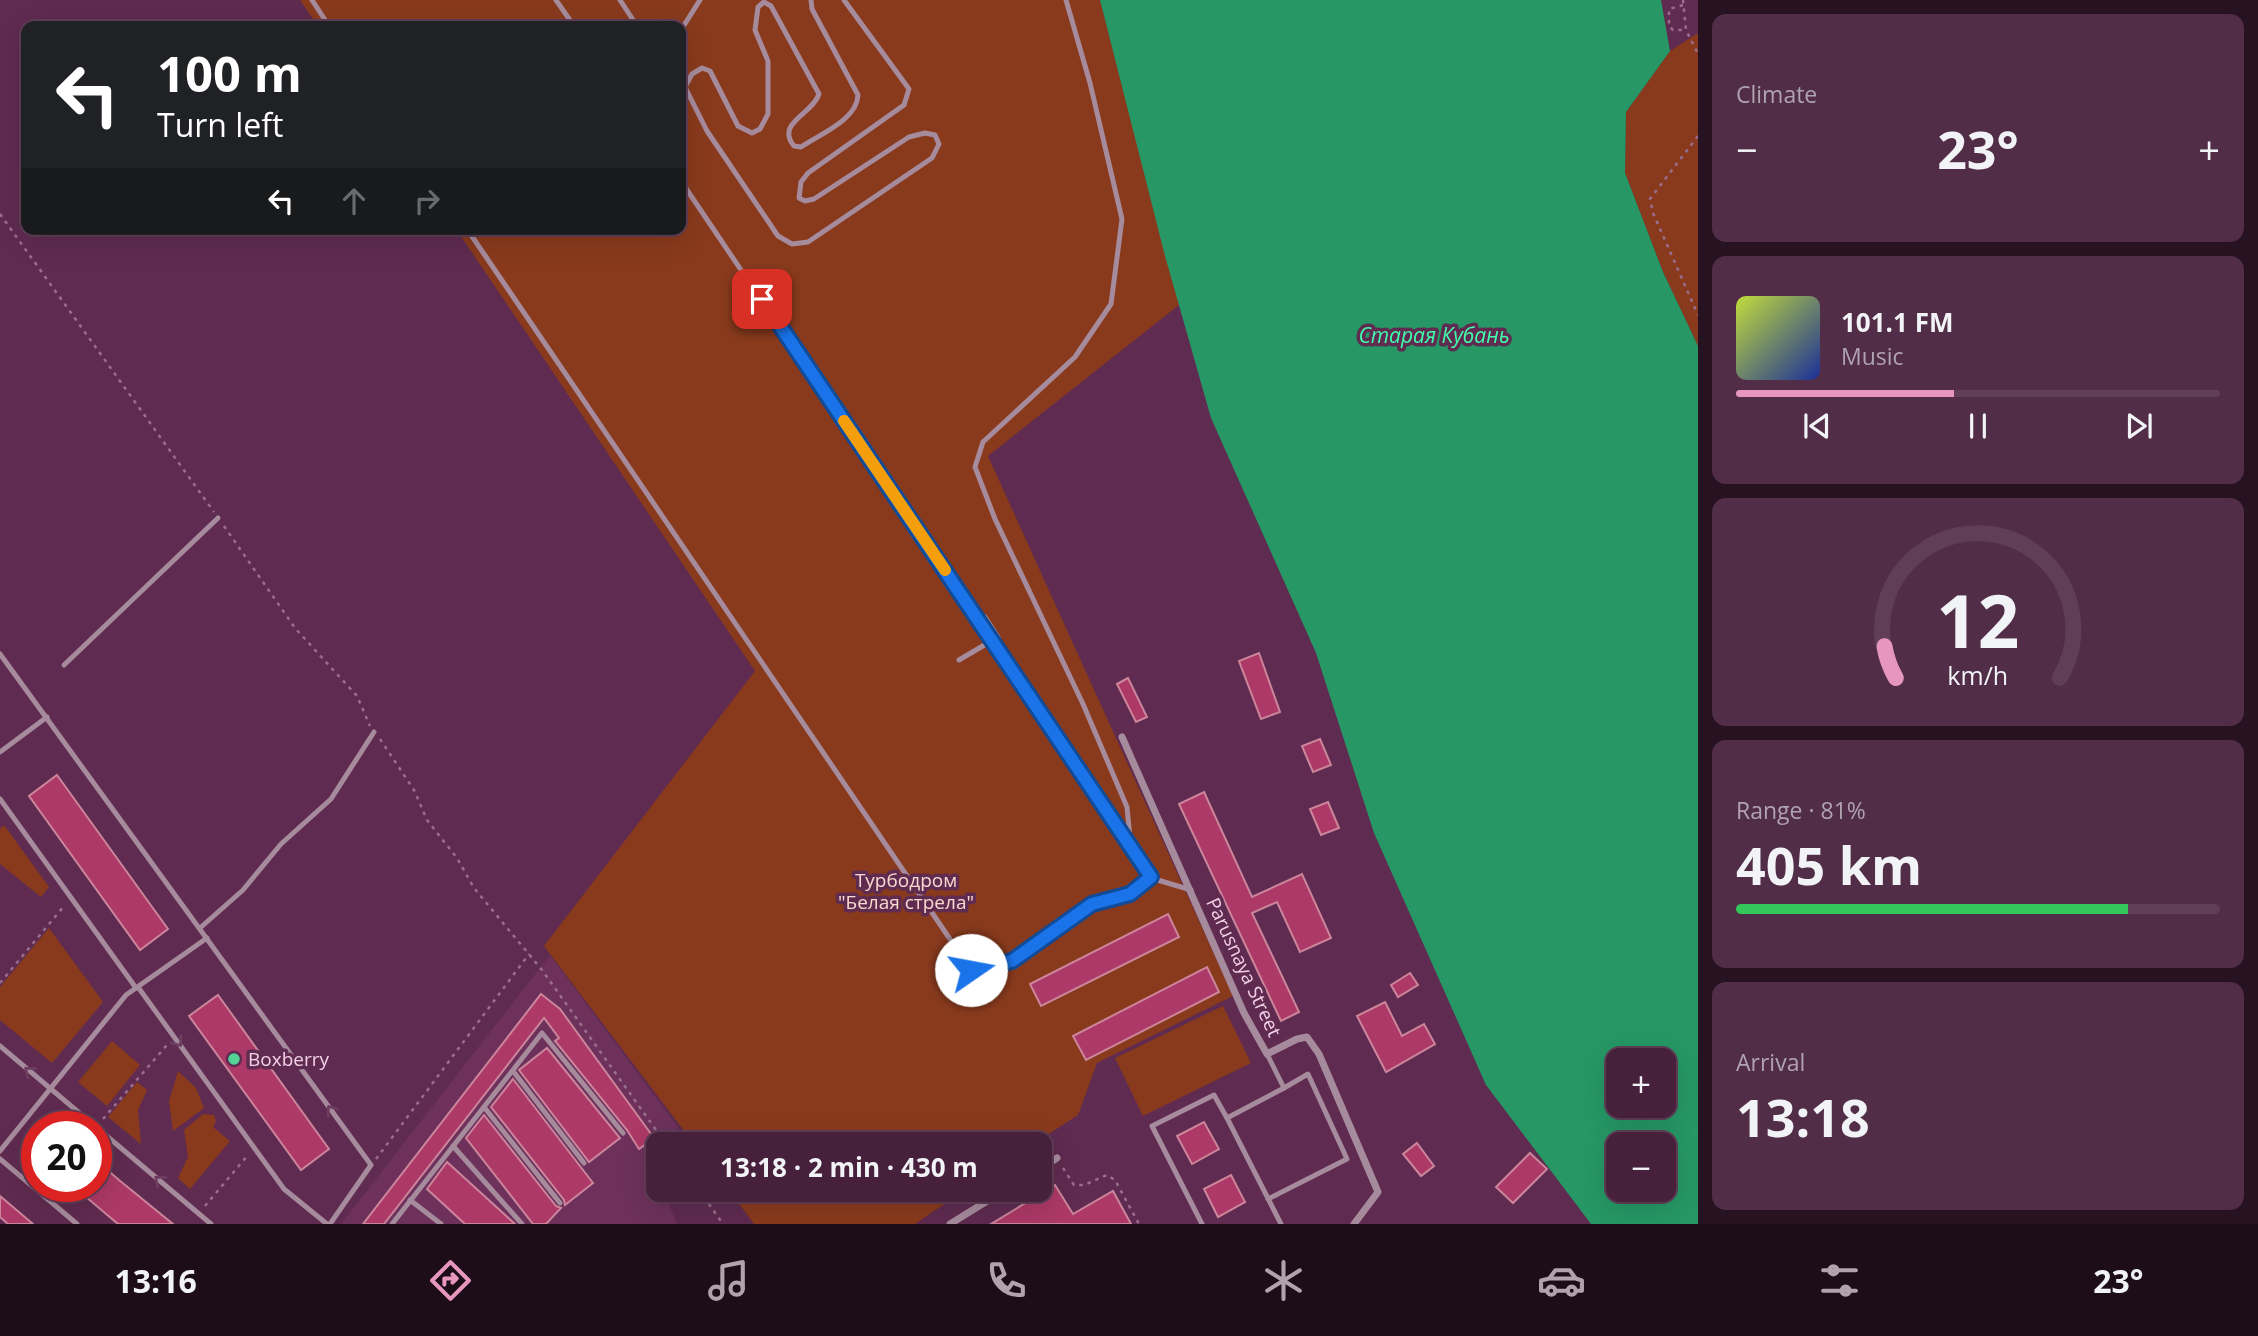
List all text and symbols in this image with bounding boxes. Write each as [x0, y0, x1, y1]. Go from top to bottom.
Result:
text: 100 m [157, 40, 302, 106]
icon: left [42, 49, 133, 140]
text: Climate [1736, 78, 1817, 110]
text: Turn left [157, 103, 283, 146]
text: 23° [1937, 113, 2019, 184]
text: − [1736, 123, 1758, 175]
text: + [2198, 123, 2220, 175]
icon: left [262, 182, 300, 220]
icon: ahead [335, 182, 373, 220]
icon: right [408, 182, 446, 220]
pin [732, 269, 792, 329]
icon: arrive [743, 280, 781, 318]
text: 101.1 FM [1841, 304, 1953, 340]
water label: Старая Кубань [1358, 321, 1510, 349]
text: Music [1841, 340, 1904, 372]
icon: previous [1798, 407, 1836, 445]
icon: pause [1959, 407, 1997, 445]
icon: next [2120, 407, 2158, 445]
text: 12 [1936, 570, 2020, 669]
text: km/h [1948, 658, 2008, 692]
text: Range · 81% [1736, 794, 1866, 826]
text: 405 km [1736, 829, 1922, 900]
park label: Турбодром "Белая стрела" [838, 867, 974, 915]
street label: Parusnaya Street [1200, 893, 1288, 1041]
position arrow [934, 933, 1008, 1007]
one-way arrow [170, 1034, 182, 1047]
place label: Boxberry [248, 1046, 329, 1072]
text: Arrival [1736, 1046, 1805, 1078]
map controls [1606, 1048, 1676, 1202]
button: + [1606, 1048, 1676, 1118]
marker: Boxberry [226, 1051, 242, 1067]
one-way arrow [25, 1067, 38, 1079]
text: 13:18 [1736, 1081, 1870, 1152]
one-way arrow [327, 1105, 339, 1118]
speed limit sign: 20 [21, 1111, 112, 1202]
button: − [1606, 1132, 1676, 1202]
text: 13:18 · 2 min · 430 m [720, 1149, 978, 1185]
one-way arrow [154, 1176, 167, 1188]
icon: directions [426, 1256, 475, 1305]
icon: music [704, 1256, 753, 1305]
icon: phone [982, 1256, 1031, 1305]
icon: climate [1259, 1256, 1308, 1305]
icon: car [1537, 1256, 1586, 1305]
icon: filters [1815, 1256, 1864, 1305]
text: 13:16 [114, 1259, 197, 1302]
text: 23° [2093, 1259, 2144, 1302]

